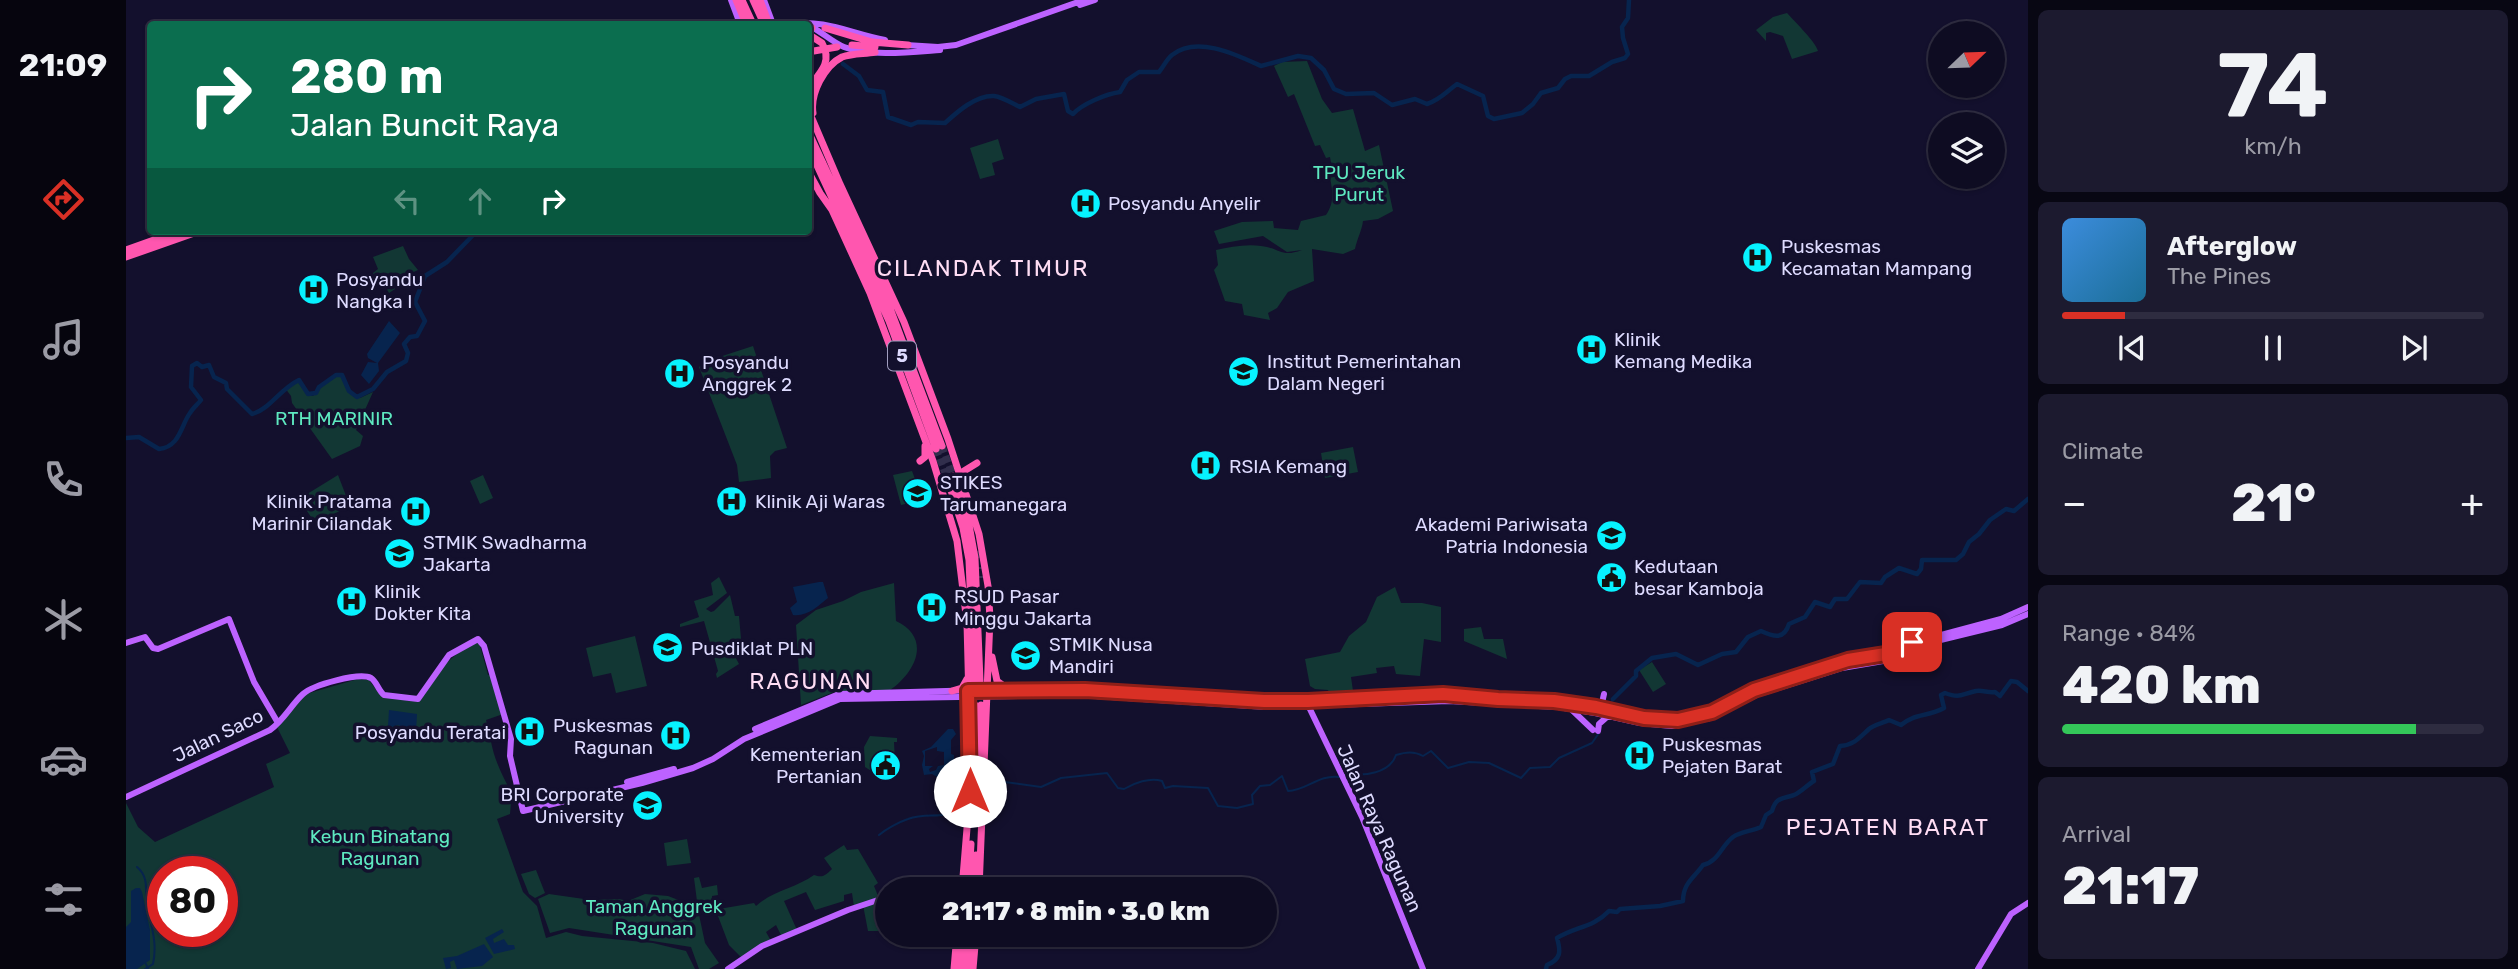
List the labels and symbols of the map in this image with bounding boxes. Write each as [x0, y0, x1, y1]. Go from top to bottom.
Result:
north arrow [1928, 21, 2006, 98]
park label: TPU Jeruk Purut [1313, 161, 1405, 206]
hospital icon: Posyandu Anyelir [1068, 186, 1102, 220]
place label: Posyandu Anyelir [1108, 192, 1261, 215]
place label: Puskesmas Kecamatan Mampang [1781, 235, 1972, 280]
hospital icon: Puskesmas Kecamatan Mampang [1741, 240, 1775, 274]
district label: CILANDAK TIMUR [877, 254, 1089, 282]
place label: Posyandu Nangka I [336, 268, 423, 313]
hospital icon: Posyandu Nangka I [296, 273, 330, 307]
place label: Klinik Kemang Medika [1614, 328, 1752, 373]
hospital icon: Klinik Kemang Medika [1574, 333, 1608, 367]
road number: 5 [888, 342, 916, 370]
place label: Institut Pemerintahan Dalam Negeri [1267, 350, 1461, 395]
place label: Posyandu Anggrek 2 [702, 351, 792, 396]
school or university icon: Institut Pemerintahan Dalam Negeri [1227, 355, 1261, 389]
hospital icon: Posyandu Anggrek 2 [662, 356, 696, 390]
park label: RTH MARINIR [275, 407, 393, 430]
hospital icon: RSIA Kemang [1189, 449, 1223, 483]
place label: RSIA Kemang [1229, 455, 1347, 478]
place label: STIKES Tarumanegara [940, 471, 1067, 516]
school or university icon: STIKES Tarumanegara [900, 476, 934, 510]
hospital icon: Klinik Aji Waras [715, 484, 749, 518]
place label: Klinik Pratama Marinir Cilandak [252, 490, 392, 535]
place label: Klinik Aji Waras [755, 490, 885, 513]
hospital icon: Klinik Pratama Marinir Cilandak [398, 495, 432, 529]
place label: Akademi Pariwisata Patria Indonesia [1415, 513, 1588, 558]
school or university icon: Akademi Pariwisata Patria Indonesia [1594, 518, 1628, 552]
place label: STMIK Swadharma Jakarta [423, 531, 587, 576]
school or university icon: STMIK Swadharma Jakarta [383, 536, 417, 570]
place label: Kedutaan besar Kamboja [1634, 555, 1764, 600]
public building icon: Kedutaan besar Kamboja [1594, 560, 1628, 594]
place label: Klinik Dokter Kita [374, 580, 471, 625]
hospital icon: Klinik Dokter Kita [334, 585, 368, 619]
place label: RSUD Pasar Minggu Jakarta [954, 585, 1092, 630]
hospital icon: RSUD Pasar Minggu Jakarta [914, 590, 948, 624]
pin [1882, 612, 1942, 672]
school or university icon: Pusdiklat PLN [651, 631, 685, 665]
place label: STMIK Nusa Mandiri [1049, 633, 1153, 678]
place label: Pusdiklat PLN [691, 637, 813, 660]
school or university icon: STMIK Nusa Mandiri [1009, 638, 1043, 672]
district label: RAGUNAN [749, 667, 873, 695]
street label: Jalan Saco [169, 704, 267, 767]
place label: Puskesmas Ragunan [553, 714, 653, 759]
hospital icon: Posyandu Teratai [512, 715, 546, 749]
hospital icon: Puskesmas Ragunan [659, 719, 693, 753]
place label: Posyandu Teratai [355, 721, 506, 744]
place label: Puskesmas Pejaten Barat [1662, 733, 1783, 778]
hospital icon: Puskesmas Pejaten Barat [1622, 738, 1656, 772]
street label: Jalan Raya Ragunan [1332, 741, 1427, 916]
place label: Kementerian Pertanian [750, 743, 862, 788]
public building icon: Kementerian Pertanian [868, 748, 902, 782]
position arrow [933, 754, 1007, 828]
place label: BRI Corporate University [500, 783, 624, 828]
school or university icon: BRI Corporate University [630, 788, 664, 822]
district label: PEJATEN BARAT [1786, 813, 1990, 841]
park label: Kebun Binatang Ragunan [310, 825, 450, 870]
speed limit sign: 80 [147, 856, 238, 947]
park label: Taman Anggrek Ragunan [585, 895, 723, 940]

